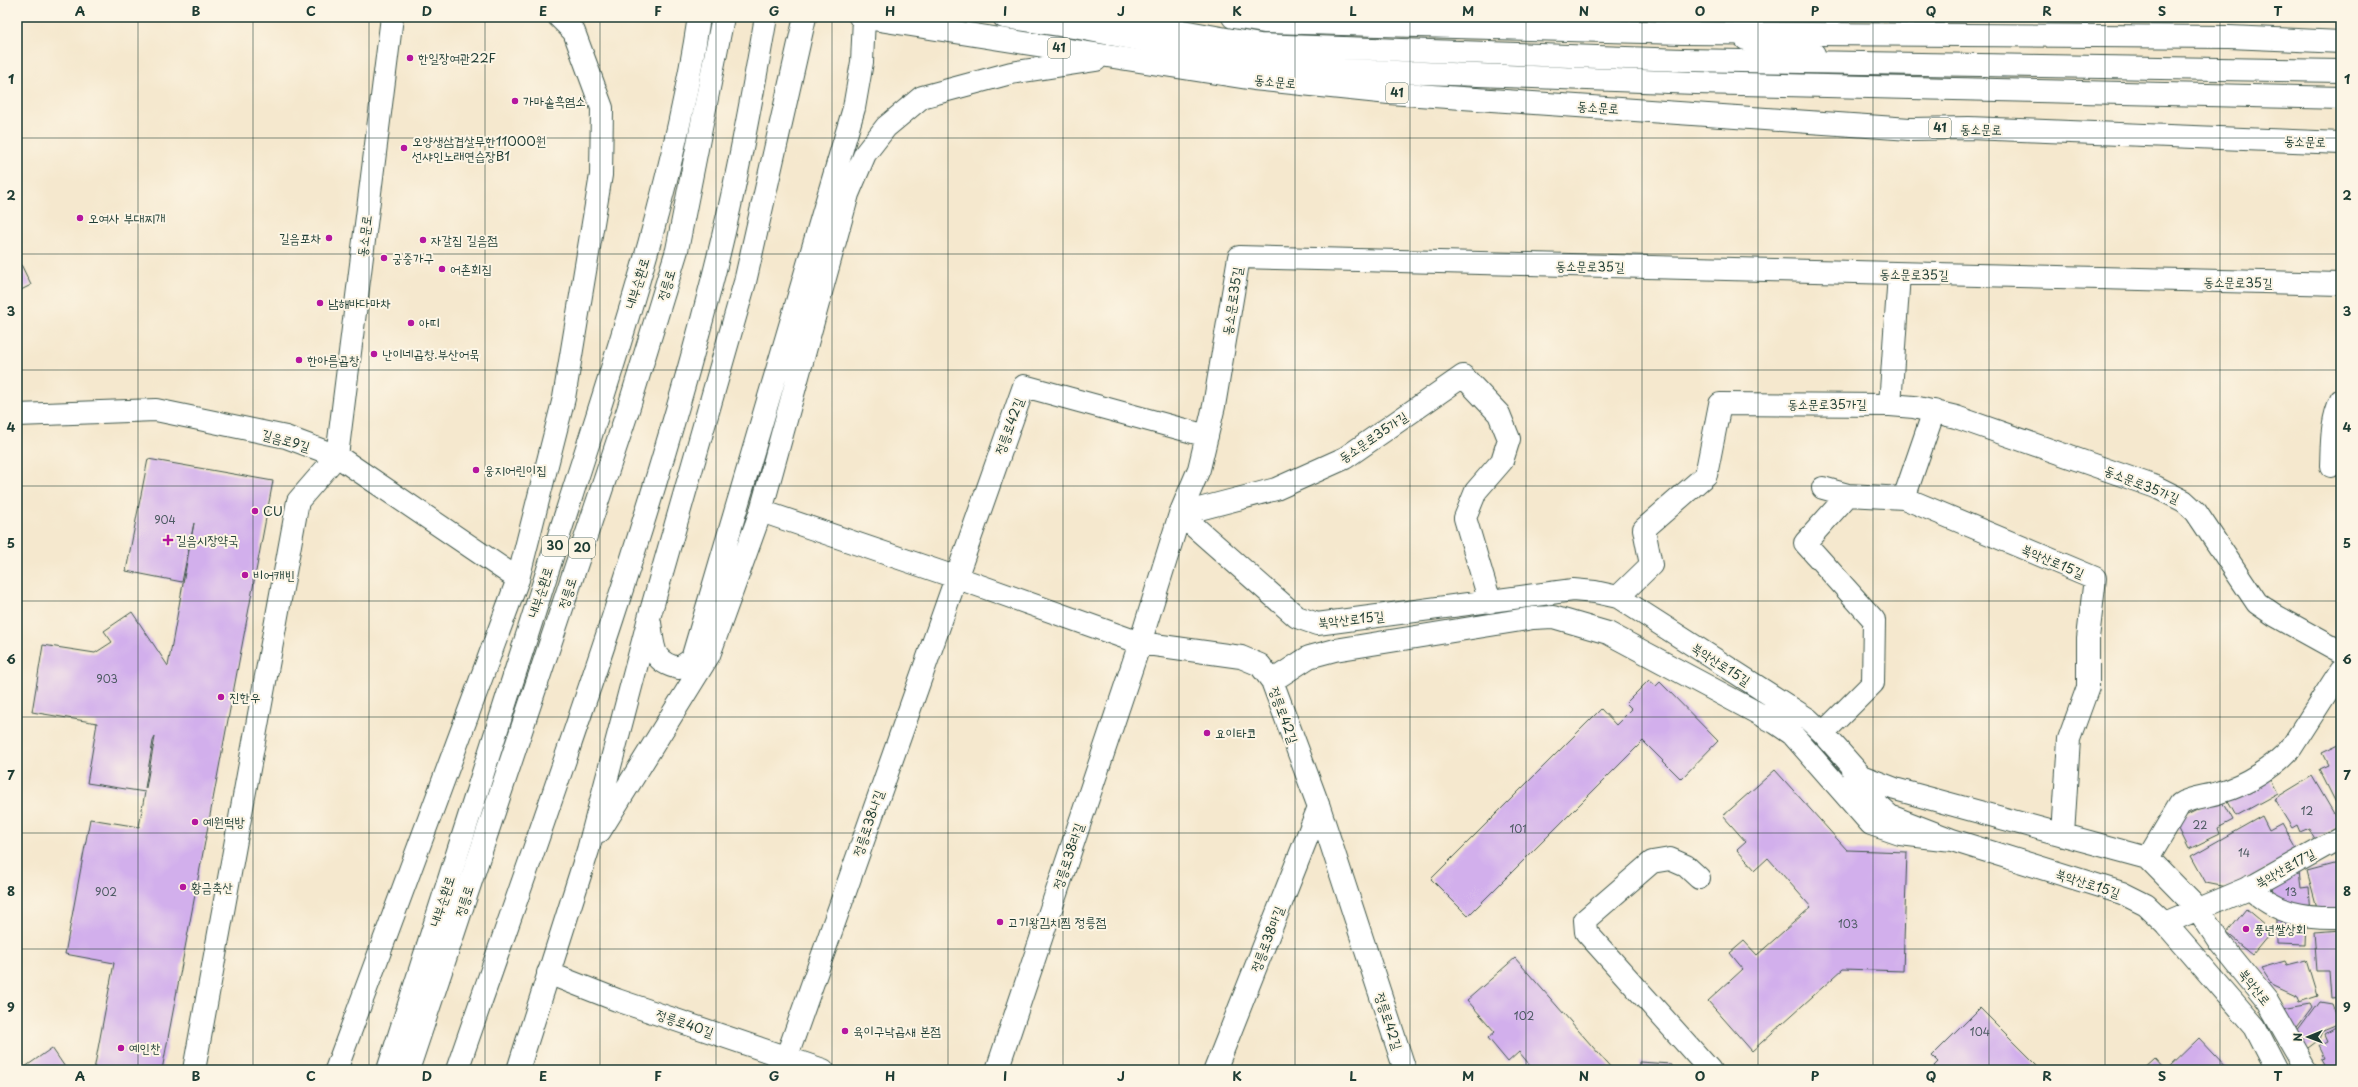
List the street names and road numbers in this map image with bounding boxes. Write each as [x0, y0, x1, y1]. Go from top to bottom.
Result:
road number: 41 [1048, 38, 1070, 58]
street label: 동소문로 [1253, 69, 1297, 92]
road number: 41 [1386, 83, 1408, 103]
street label: 동소문로 [1577, 96, 1620, 117]
road number: 41 [1929, 118, 1951, 138]
street label: 동소문로 [1960, 119, 2002, 138]
street label: 동소문로 [2284, 130, 2326, 151]
street label: 동소문로 [352, 214, 375, 258]
street label: 내부순환로 [620, 255, 653, 311]
street label: 동소문로35길 [1555, 255, 1625, 276]
street label: 동소문로35길 [1879, 263, 1949, 284]
street label: 동소문로35길 [1217, 265, 1246, 336]
street label: 정릉로 [652, 267, 679, 303]
street label: 동소문로35길 [2203, 271, 2273, 292]
street label: 동소문로35가길 [1787, 394, 1867, 413]
street label: 정릉로42길 [989, 395, 1028, 457]
street label: 동소문로35가길 [1334, 407, 1411, 467]
street label: 길음로9길 [260, 424, 313, 455]
street label: 동소문로35가길 [2102, 460, 2183, 507]
road number: 30 [542, 536, 568, 556]
road number: 20 [569, 538, 595, 558]
street label: 북악산로15길 [2019, 539, 2088, 582]
street label: 내부순환로 [522, 564, 557, 620]
street label: 정릉로 [553, 575, 580, 611]
street label: 북악산로15길 [1317, 606, 1385, 631]
street label: 북악산로15길 [1688, 637, 1754, 690]
street label: 정릉로42길 [1265, 684, 1304, 746]
street label: 정릉로38나길 [847, 787, 888, 859]
street label: 정릉로38라길 [1047, 820, 1088, 892]
street label: 북악산로17길 [2251, 843, 2318, 892]
street label: 북악산로15길 [2054, 863, 2123, 902]
street label: 내부순환로 [424, 873, 459, 929]
street label: 정릉로 [450, 883, 477, 919]
street label: 정릉로38마길 [1245, 903, 1288, 974]
street label: 북악산로 [2235, 964, 2276, 1009]
street label: 정릉로42길 [1371, 990, 1408, 1052]
street label: 정릉로40길 [654, 1004, 717, 1041]

